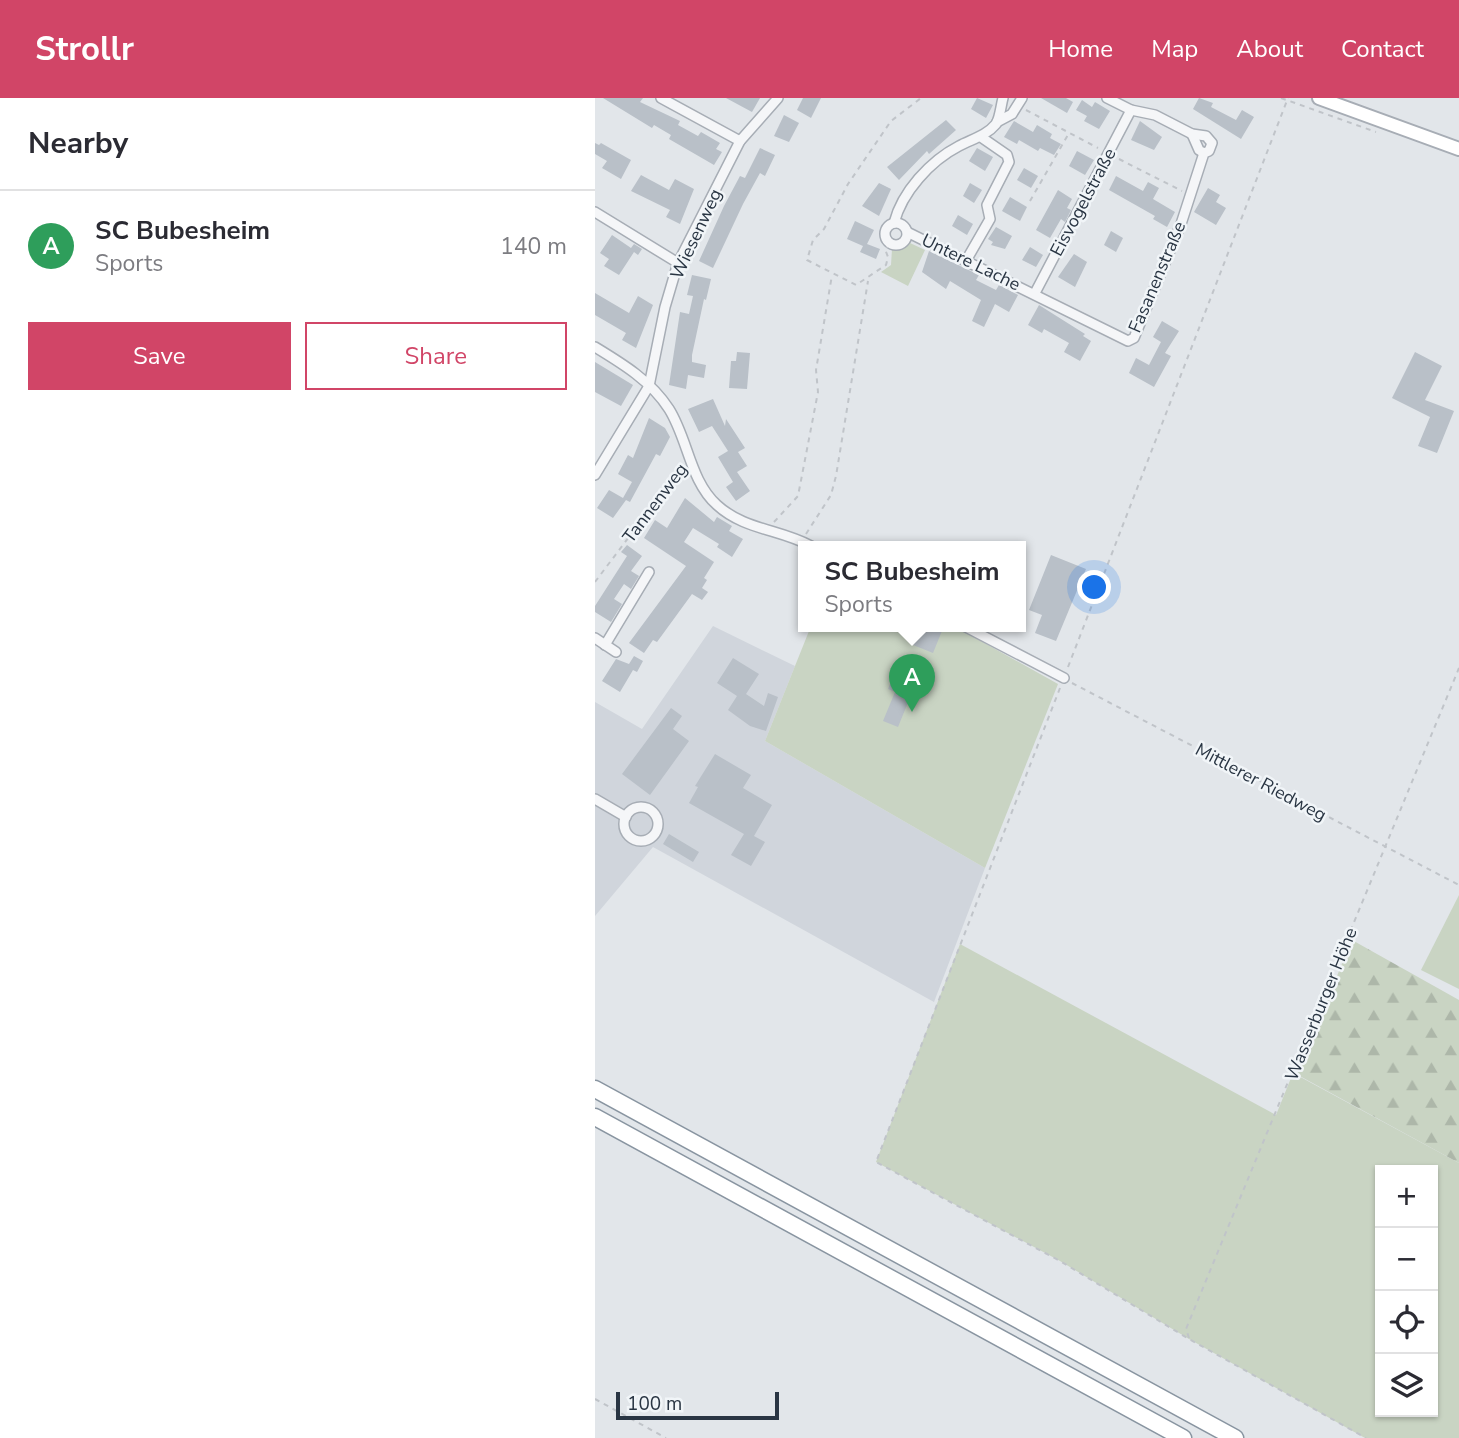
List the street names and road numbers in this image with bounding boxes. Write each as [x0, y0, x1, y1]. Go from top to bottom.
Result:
street label: Eisvogelstraße [1044, 144, 1122, 260]
street label: Wiesenweg [665, 185, 727, 283]
street label: Fasanenstraße [1123, 218, 1191, 336]
street label: Untere Lache [918, 228, 1024, 296]
street label: Tannenweg [617, 458, 693, 548]
street label: Mittlerer Riedweg [1191, 737, 1331, 827]
street label: Wasserburger Höhe [1279, 924, 1363, 1084]

